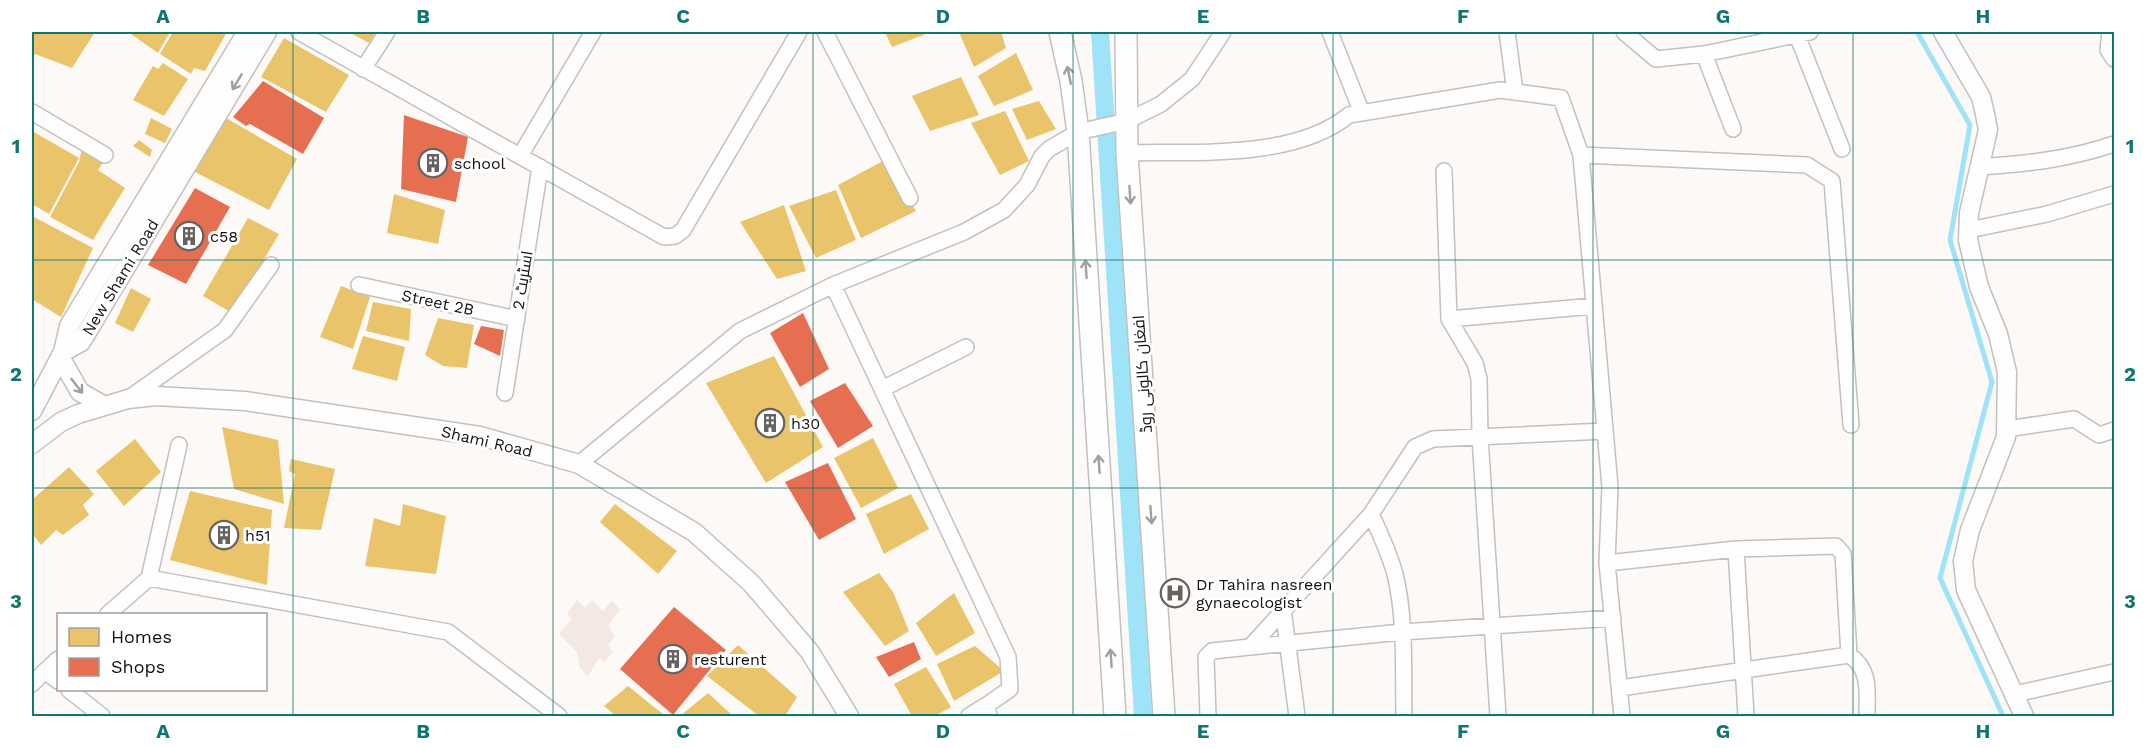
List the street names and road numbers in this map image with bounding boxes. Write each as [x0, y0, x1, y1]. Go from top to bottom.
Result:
street label: New Shami Road [78, 216, 163, 339]
street label: اسٹریٹ 2 [508, 249, 537, 311]
street label: Street 2B [400, 286, 476, 319]
street label: افغان کالونی روڈ [1129, 314, 1157, 433]
street label: Shami Road [439, 422, 534, 461]

